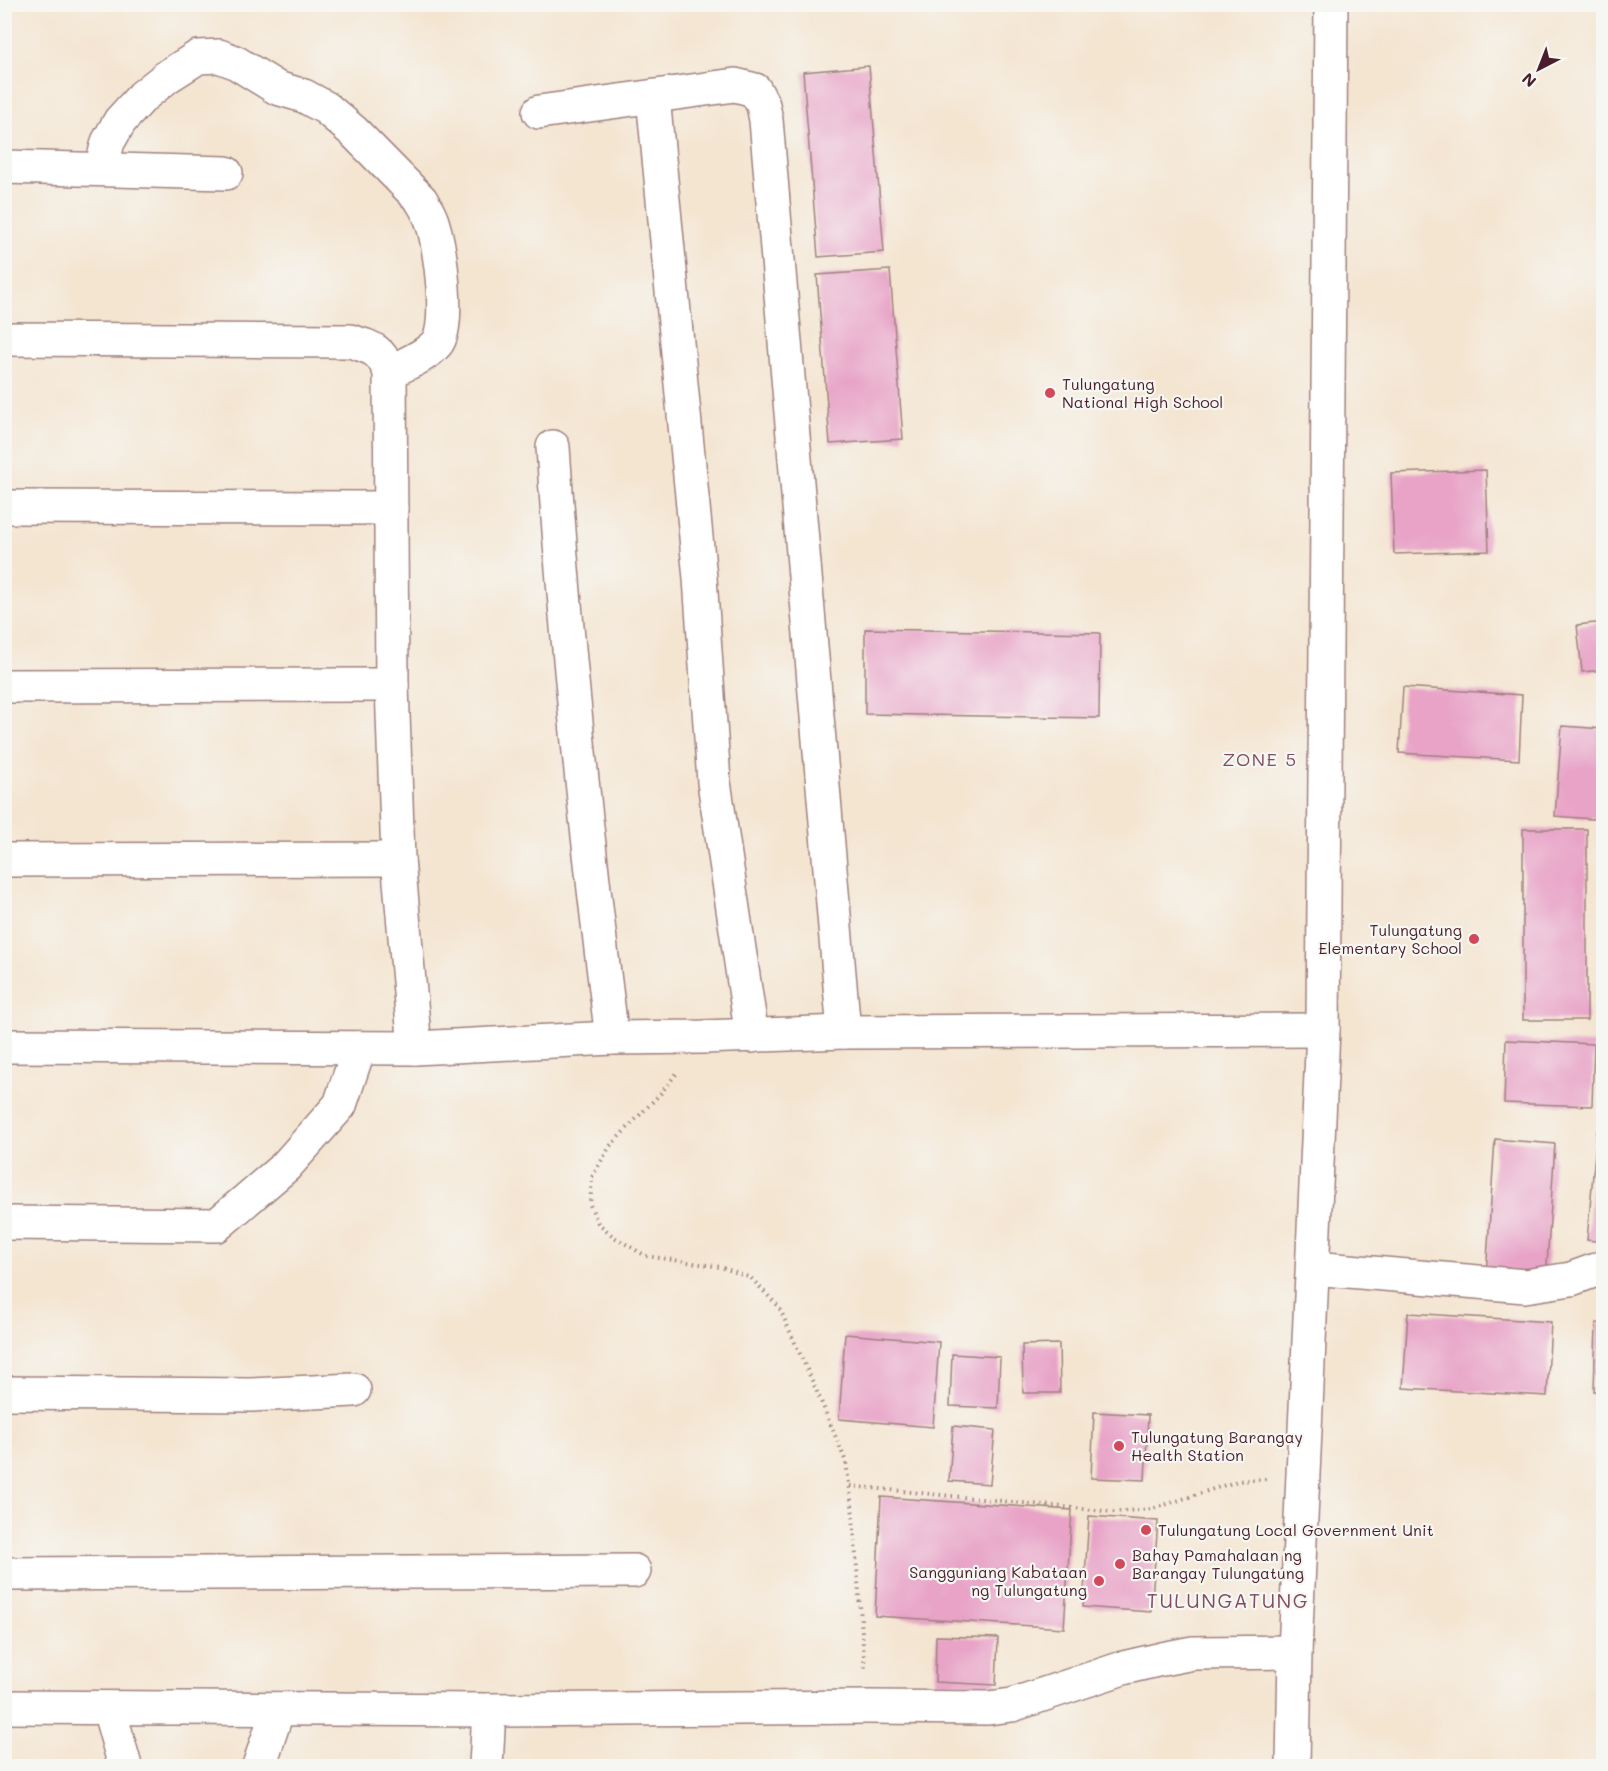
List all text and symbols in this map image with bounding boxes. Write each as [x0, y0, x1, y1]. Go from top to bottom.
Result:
north arrow [1509, 39, 1569, 99]
text: N [1517, 69, 1540, 92]
place label: Tulungatung National High School [1062, 373, 1223, 412]
marker: Tulungatung National High School [1043, 386, 1057, 400]
district label: ZONE 5 [1222, 747, 1298, 771]
place label: Tulungatung Elementary School [1318, 919, 1462, 958]
marker: Tulungatung Elementary School [1467, 932, 1481, 946]
place label: Tulungatung Barangay Health Station [1131, 1426, 1303, 1465]
marker: Tulungatung Barangay Health Station [1112, 1439, 1126, 1453]
place label: Tulungatung Local Government Unit [1158, 1519, 1434, 1540]
marker: Tulungatung Local Government Unit [1139, 1523, 1153, 1537]
place label: Bahay Pamahalaan ng Barangay Tulungatung [1132, 1544, 1304, 1583]
marker: Bahay Pamahalaan ng Barangay Tulungatung [1113, 1557, 1127, 1571]
place label: Sangguniang Kabataan ng Tulungatung [909, 1561, 1087, 1600]
marker: Sangguniang Kabataan ng Tulungatung [1092, 1574, 1106, 1588]
district label: TULUNGATUNG [1147, 1587, 1309, 1613]

